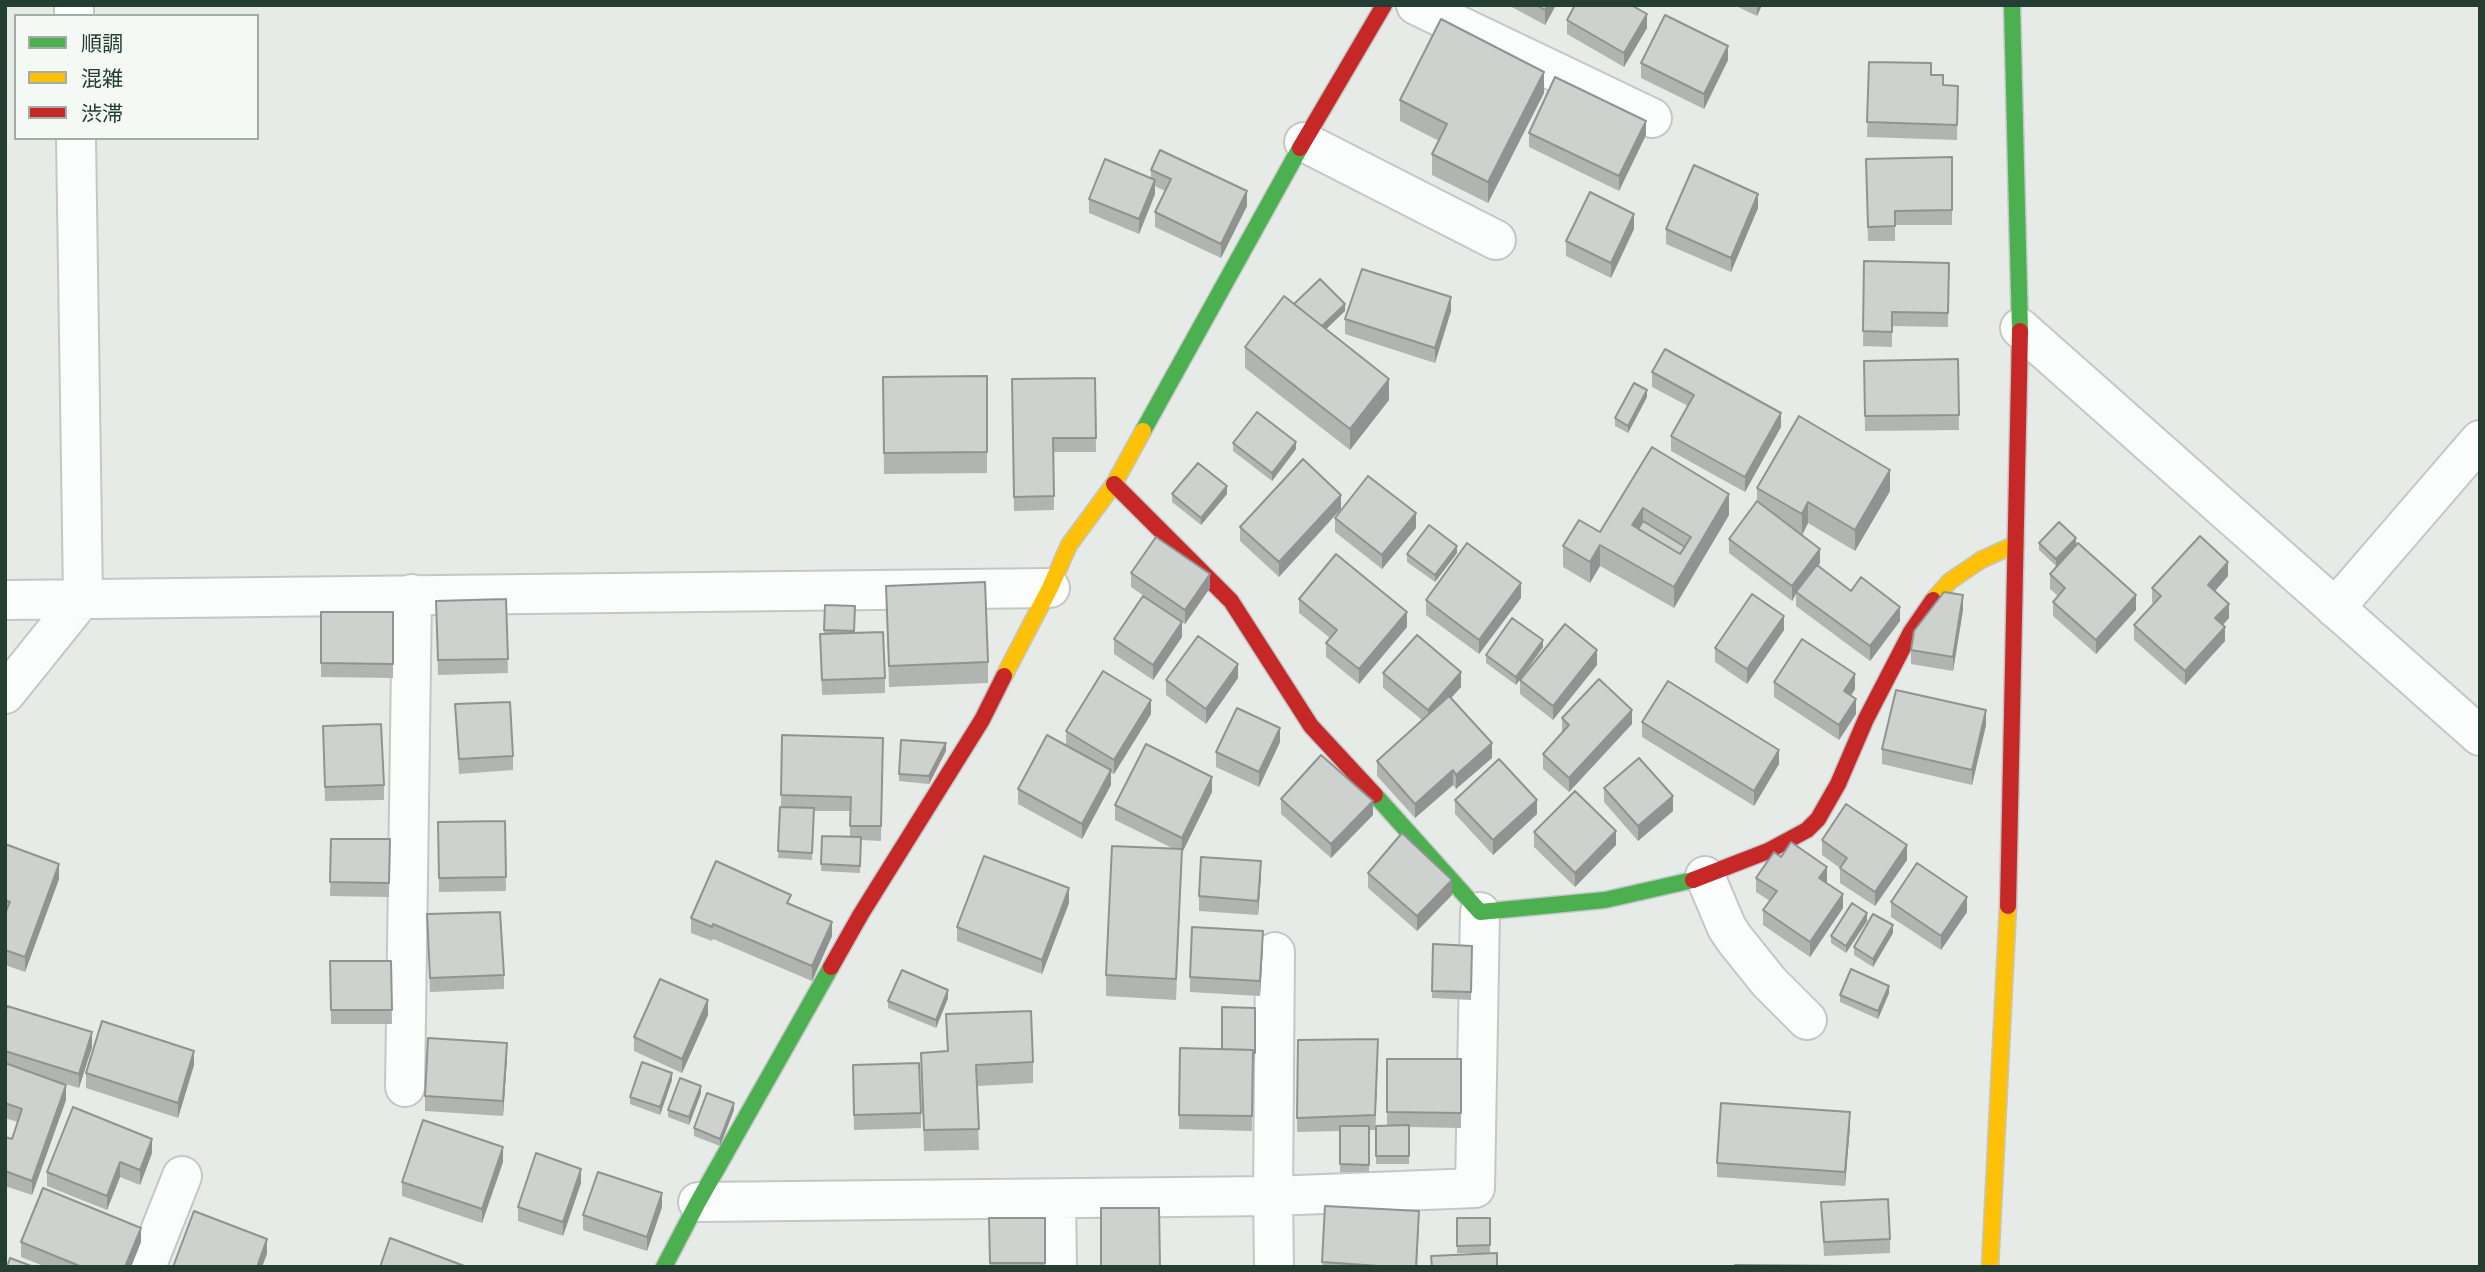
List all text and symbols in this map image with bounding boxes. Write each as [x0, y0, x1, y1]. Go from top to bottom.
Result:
legend [14, 14, 259, 140]
text: 順調 [81, 29, 123, 58]
text: 混雑 [81, 64, 123, 93]
text: 渋滞 [81, 99, 123, 128]

